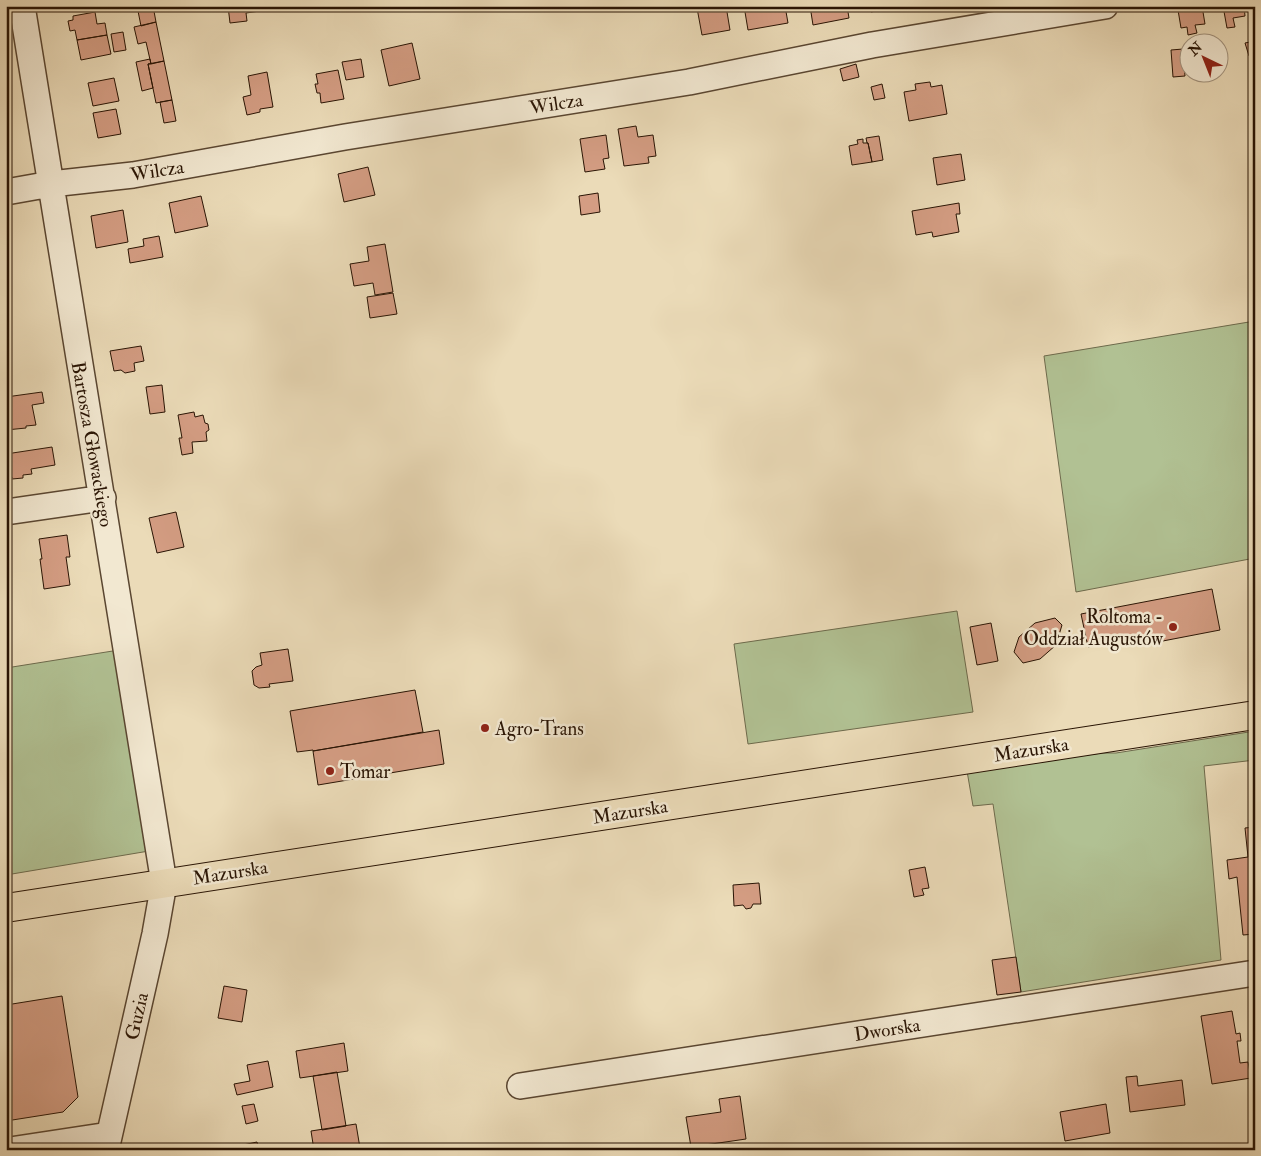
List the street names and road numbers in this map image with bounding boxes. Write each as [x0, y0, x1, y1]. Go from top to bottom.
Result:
street label: Wilcza [527, 88, 585, 120]
street label: Wilcza [128, 155, 186, 187]
street label: Bartosza Głowackiego [66, 360, 118, 529]
street label: Mazurska [992, 732, 1070, 768]
street label: Mazurska [591, 794, 669, 830]
street label: Mazurska [191, 855, 269, 891]
street label: Guzia [120, 990, 154, 1042]
street label: Dworska [852, 1013, 922, 1047]

